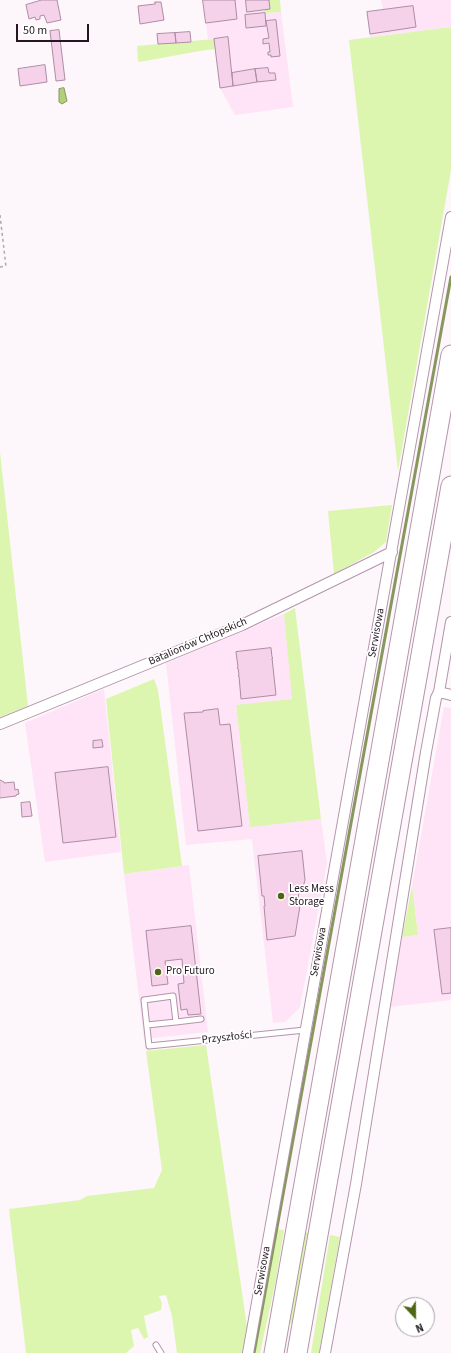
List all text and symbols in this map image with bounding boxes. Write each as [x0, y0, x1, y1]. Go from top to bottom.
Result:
scale bar [18, 16, 91, 42]
text: 50 m [23, 22, 47, 39]
street label: Serwisowa [366, 607, 388, 659]
street label: Batalionów Chłopskich [147, 615, 249, 669]
place label: Less Mess Storage [289, 883, 334, 909]
marker: Less Mess Storage [276, 891, 286, 901]
street label: Serwisowa [308, 926, 330, 978]
place label: Pro Futuro [166, 965, 215, 979]
marker: Pro Futuro [153, 967, 163, 977]
street label: Przyszłości [201, 1029, 253, 1047]
street label: Serwisowa [252, 1245, 274, 1297]
north arrow [395, 1297, 435, 1337]
text: N [413, 1319, 426, 1336]

